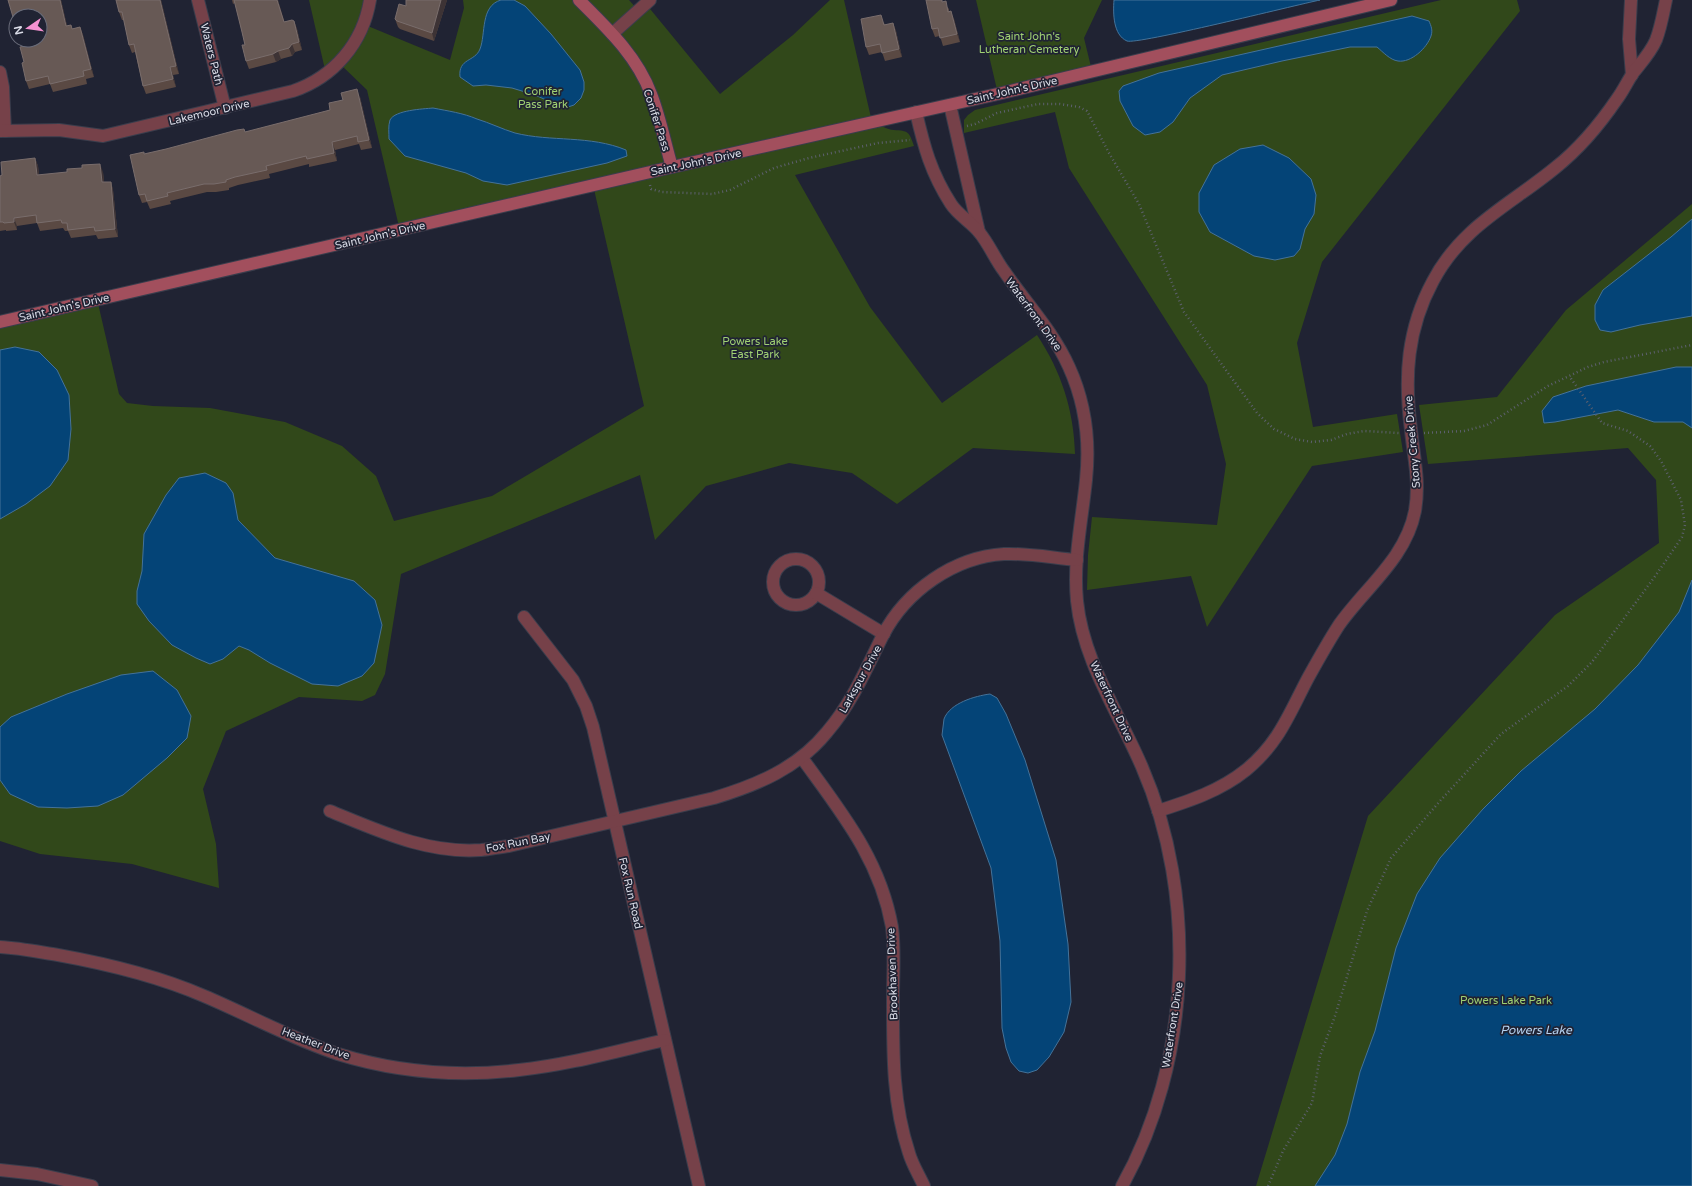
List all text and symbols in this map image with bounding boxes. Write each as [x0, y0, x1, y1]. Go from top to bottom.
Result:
north arrow [8, 8, 48, 48]
street label: Waters Path [198, 22, 226, 87]
text: N [11, 24, 26, 36]
park label: Saint John's Lutheran Cemetery [979, 30, 1079, 56]
street label: Saint John's Drive [966, 74, 1059, 107]
park label: Conifer Pass Park [518, 85, 568, 111]
street label: Conifer Pass [640, 87, 673, 153]
street label: Lakemoor Drive [168, 97, 251, 128]
street label: Saint John's Drive [650, 147, 743, 178]
street label: Saint John's Drive [334, 219, 427, 252]
street label: Waterfront Drive [1003, 275, 1064, 353]
street label: Saint John's Drive [18, 291, 111, 324]
park label: Powers Lake East Park [722, 335, 788, 361]
street label: Stony Creek Drive [1402, 395, 1423, 489]
street label: Larkspur Drive [836, 643, 884, 716]
street label: Waterfront Drive [1087, 659, 1136, 743]
street label: Fox Run Bay [485, 830, 551, 855]
street label: Fox Run Road [616, 856, 645, 930]
street label: Brookhaven Drive [884, 928, 901, 1020]
street label: Waterfront Drive [1159, 981, 1186, 1069]
park label: Powers Lake Park [1460, 994, 1552, 1007]
water label: Powers Lake [1500, 1023, 1573, 1037]
street label: Heather Drive [280, 1025, 352, 1062]

